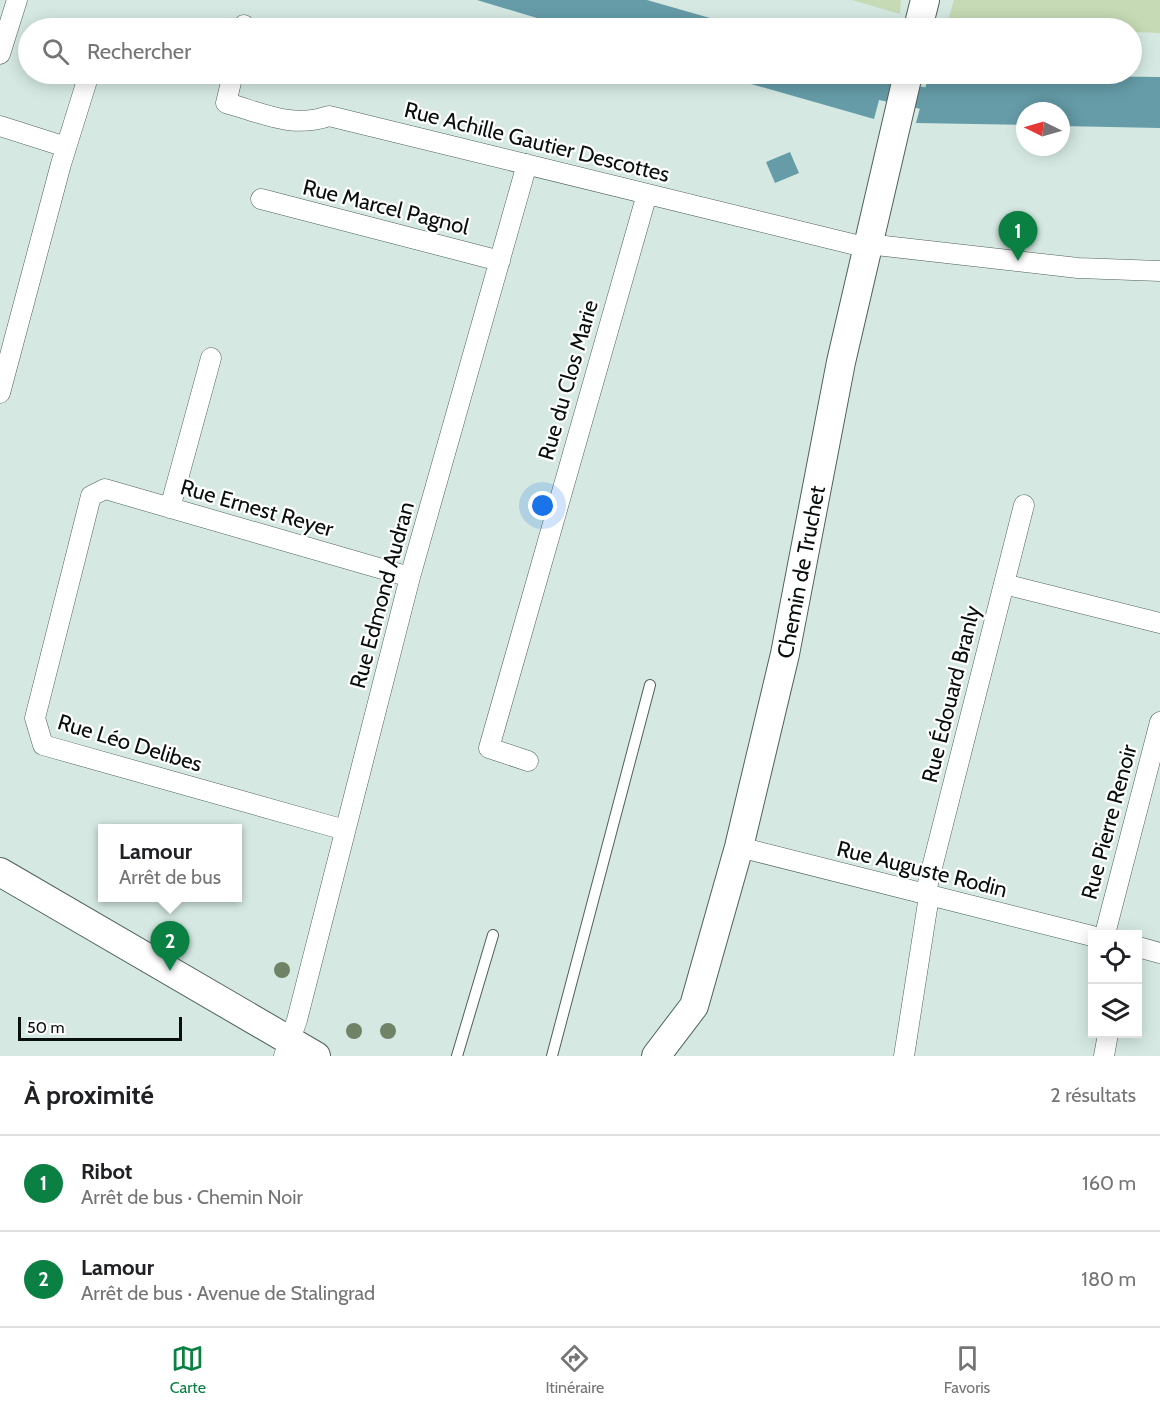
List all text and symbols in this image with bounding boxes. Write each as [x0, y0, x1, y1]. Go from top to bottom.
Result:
search box [18, 18, 1142, 84]
icon: search [39, 35, 72, 68]
text: Rechercher [87, 38, 191, 65]
street label: Rue Achille Gautier Descottes [402, 96, 672, 188]
north arrow [1016, 102, 1070, 156]
street label: Rue Marcel Pagnol [300, 173, 473, 241]
pin: 1 [998, 212, 1038, 261]
street label: Rue du Clos Marie [532, 297, 604, 463]
street label: Rue Ernest Reyer [177, 473, 337, 543]
street label: Chemin de Truchet [771, 483, 831, 661]
your location [528, 491, 557, 520]
street label: Rue Edmond Audran [344, 499, 420, 691]
street label: Rue Édouard Branly [916, 603, 986, 785]
street label: Rue Léo Delibes [55, 708, 205, 778]
street label: Rue Pierre Renoir [1075, 742, 1143, 902]
popup [98, 824, 242, 902]
street label: Rue Auguste Rodin [834, 835, 1010, 903]
text: Lamour [119, 838, 192, 865]
text: Arrêt de bus [119, 865, 221, 889]
pin: 2 [150, 922, 190, 971]
map controls [1088, 930, 1142, 1038]
button: locate [1088, 930, 1142, 984]
button: layers [1088, 984, 1142, 1038]
scale bar [18, 1014, 182, 1042]
text: 50 m [27, 1018, 64, 1037]
text: À proximité [24, 1079, 154, 1111]
text: 2 résultats [1050, 1083, 1136, 1107]
text: Ribot [81, 1158, 132, 1185]
text: 1 [40, 1171, 47, 1195]
text: 160 m [1082, 1171, 1136, 1195]
text: Arrêt de bus · Chemin Noir [81, 1185, 303, 1209]
text: Lamour [81, 1254, 154, 1281]
text: 2 [38, 1267, 49, 1291]
text: 180 m [1081, 1267, 1136, 1291]
text: Arrêt de bus · Avenue de Stalingrad [81, 1281, 375, 1305]
tab: Carte [170, 1342, 206, 1397]
tab: Itinéraire [545, 1342, 604, 1397]
tab: Favoris [944, 1342, 990, 1397]

